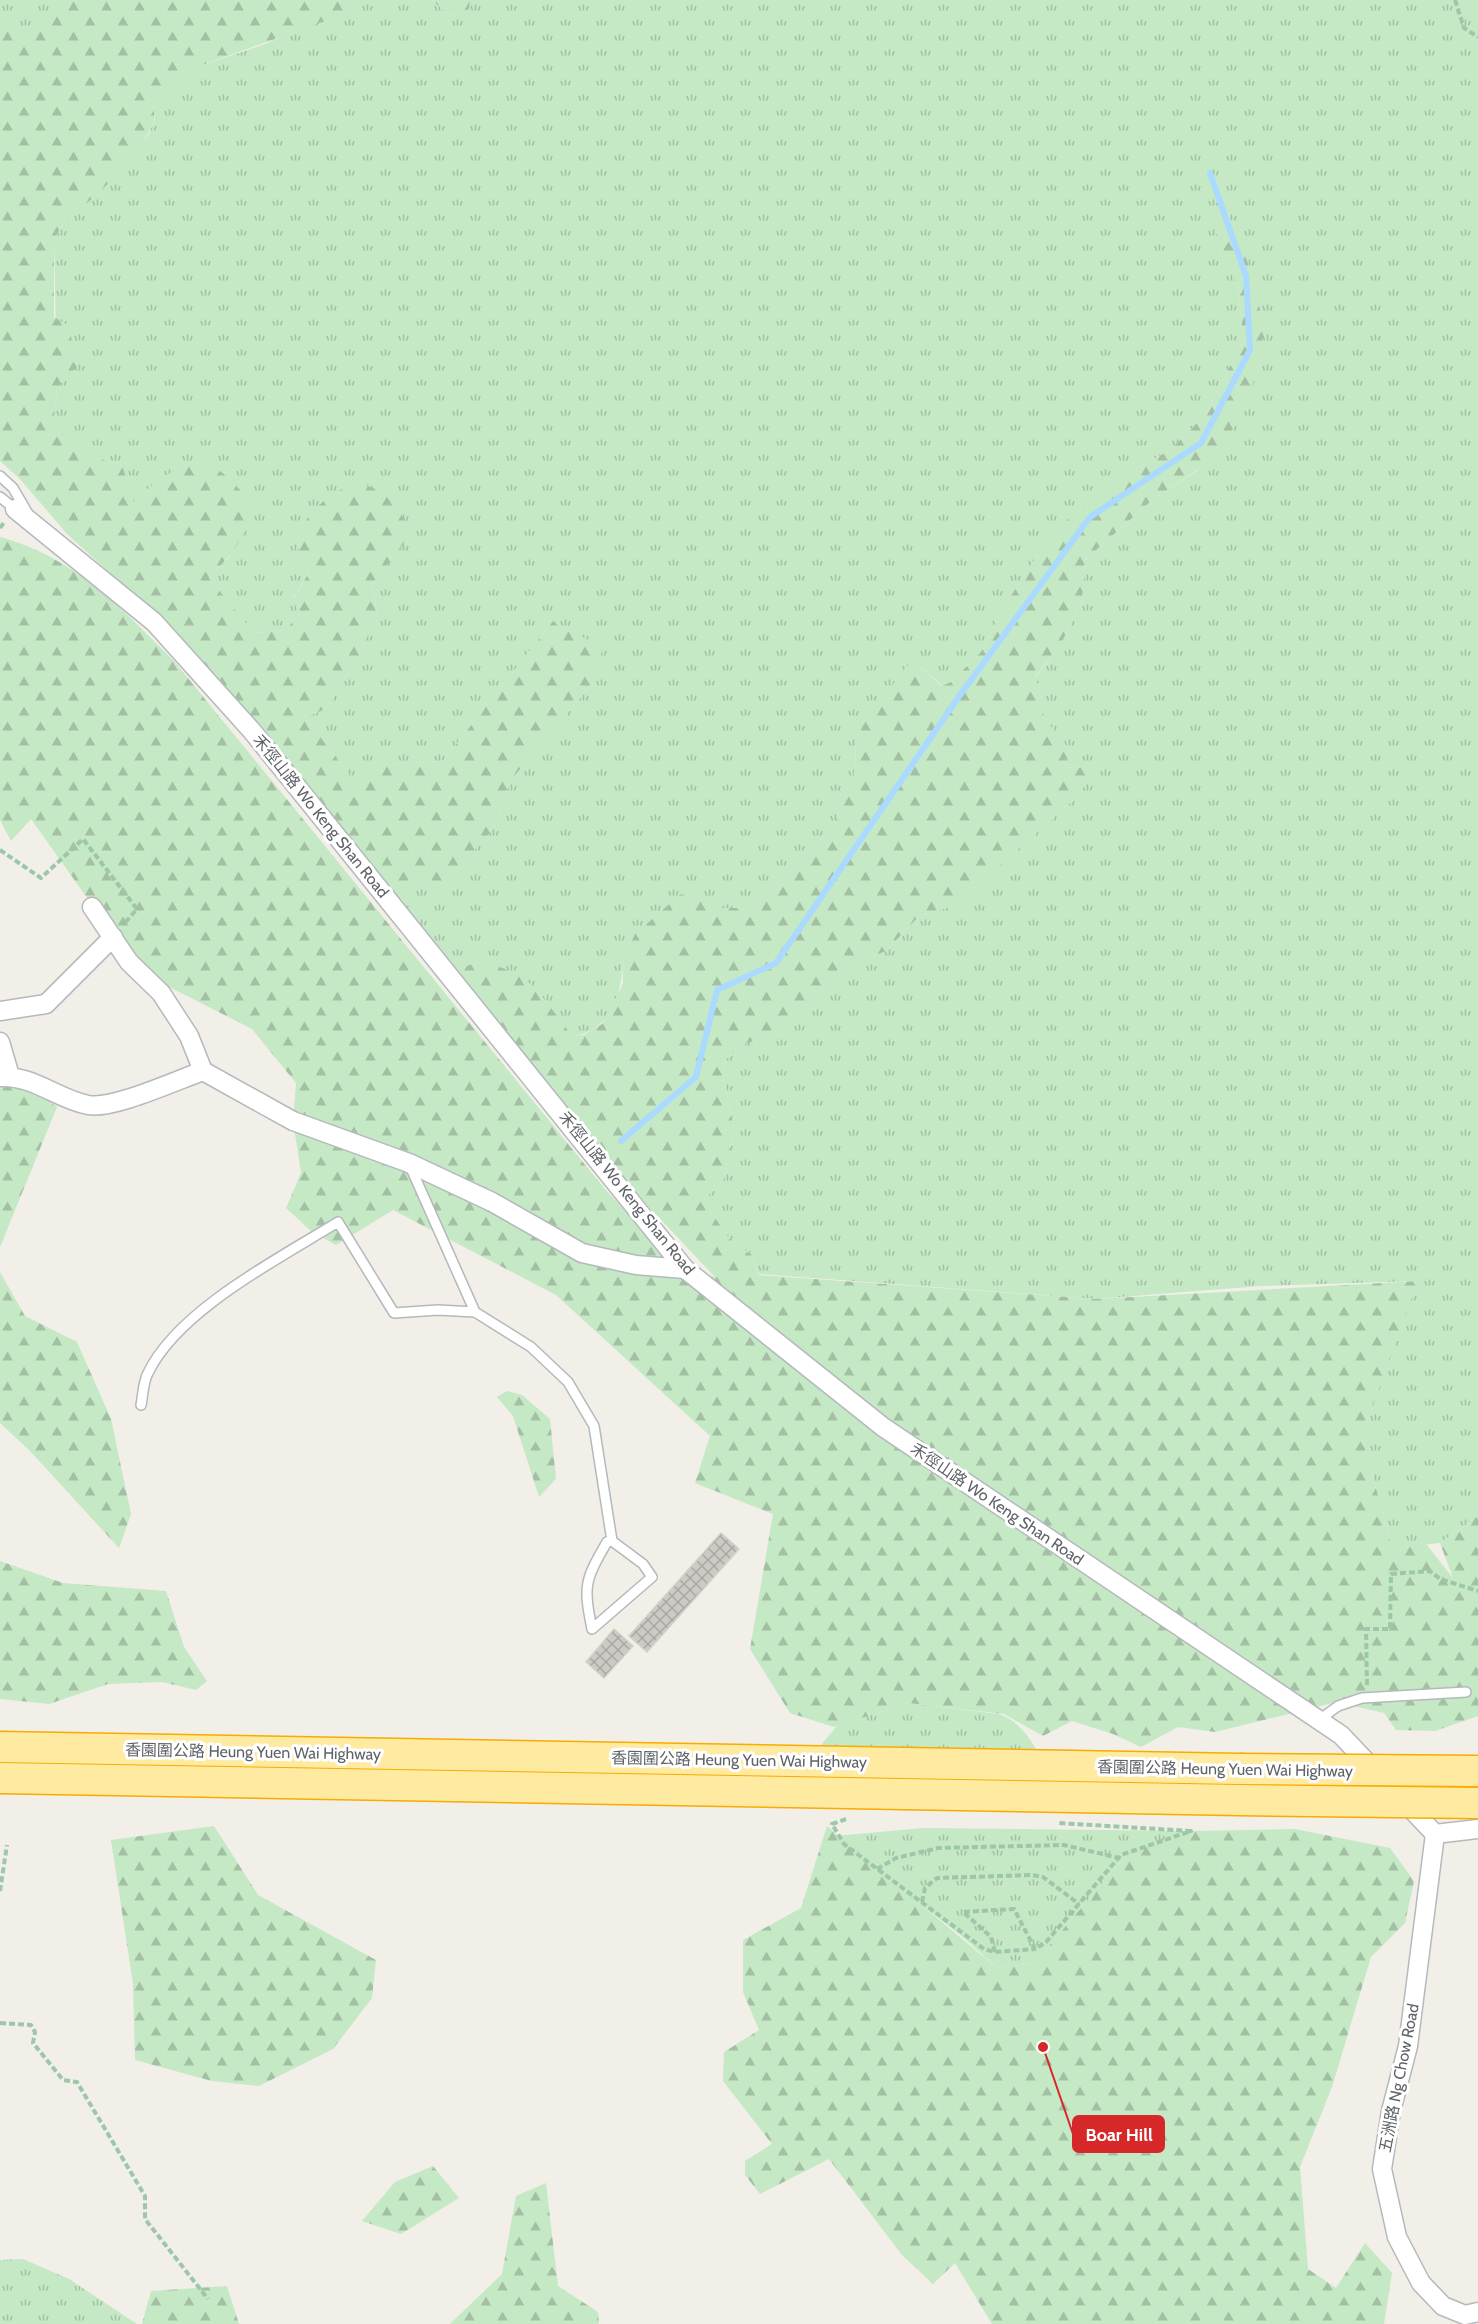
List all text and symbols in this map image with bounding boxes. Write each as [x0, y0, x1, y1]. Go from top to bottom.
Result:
street label: 禾徑山路 Wo Keng Shan Road [249, 731, 393, 901]
street label: 禾徑山路 Wo Keng Shan Road [555, 1108, 699, 1278]
street label: 禾徑山路 Wo Keng Shan Road [907, 1439, 1087, 1569]
street label: 香園圍公路 Heung Yuen Wai Highway [125, 1740, 381, 1764]
street label: 香園圍公路 Heung Yuen Wai Highway [611, 1748, 867, 1772]
street label: 香園圍公路 Heung Yuen Wai Highway [1097, 1757, 1353, 1781]
street label: 五洲路 Ng Chow Road [1375, 2002, 1423, 2154]
callout: Boar Hill [1073, 2116, 1164, 2152]
text: Boar Hill [1085, 2124, 1153, 2146]

